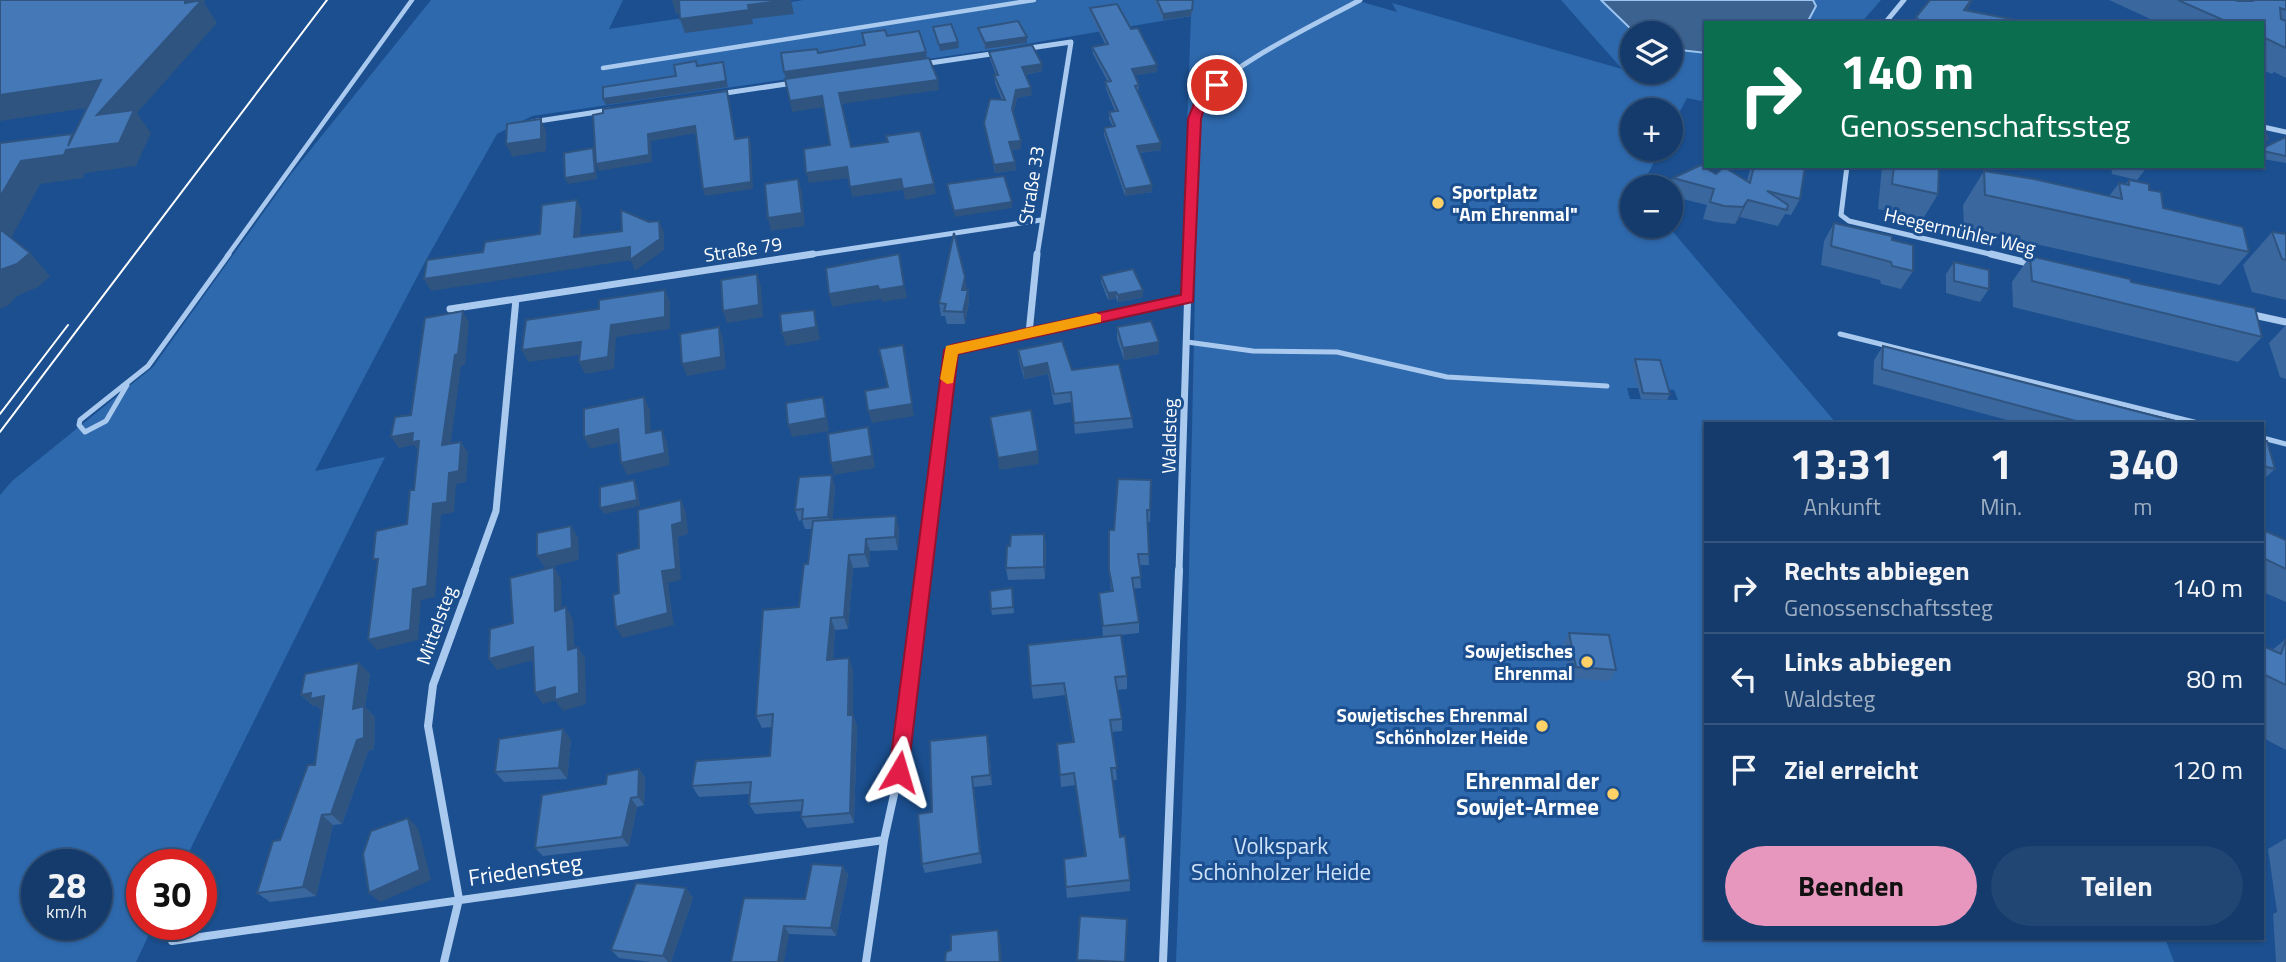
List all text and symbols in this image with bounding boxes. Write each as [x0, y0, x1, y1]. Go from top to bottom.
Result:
map controls [1620, 21, 1683, 238]
button: layers [1620, 21, 1683, 84]
text: 140 m [1840, 33, 1974, 108]
icon: right [1725, 49, 1816, 140]
pin [1187, 55, 1247, 115]
icon: arrive [1198, 66, 1236, 104]
button: + [1620, 98, 1683, 161]
text: Genossenschaftssteg [1840, 101, 2131, 149]
street label: Straße 33 [1010, 144, 1051, 226]
button: − [1620, 175, 1683, 238]
place label: Sportplatz "Am Ehrenmal" [1452, 177, 1578, 228]
marker: Sportplatz "Am Ehrenmal" [1430, 195, 1446, 211]
street label: Heegermühler Weg [1882, 199, 2039, 262]
street label: Straße 79 [702, 228, 784, 269]
street label: Waldsteg [1153, 398, 1184, 474]
text: 13:31 [1790, 431, 1895, 495]
text: 1 [1989, 431, 2013, 495]
text: 340 [2108, 431, 2178, 495]
text: Ankunft [1803, 489, 1881, 524]
text: Min. [1980, 489, 2022, 524]
text: m [2133, 489, 2153, 524]
text: Rechts abbiegen [1784, 551, 1970, 590]
text: 140 m [2172, 568, 2243, 607]
icon: right [1725, 569, 1763, 607]
street label: Mittelsteg [408, 581, 463, 668]
text: Genossenschaftssteg [1784, 590, 1993, 625]
place label: Sowjetisches Ehrenmal [1465, 636, 1573, 687]
text: Links abbiegen [1784, 642, 1952, 681]
marker: Sowjetisches Ehrenmal [1579, 654, 1595, 670]
text: 80 m [2186, 659, 2243, 698]
icon: left [1725, 660, 1763, 698]
text: Waldsteg [1784, 681, 1875, 716]
place label: Sowjetisches Ehrenmal Schönholzer Heide [1337, 700, 1528, 751]
marker: Sowjetisches Ehrenmal Schönholzer Heide [1534, 718, 1550, 734]
position arrow [862, 735, 936, 809]
text: Ziel erreicht [1784, 750, 1919, 789]
text: 120 m [2172, 750, 2243, 789]
icon: arrive [1725, 751, 1763, 789]
place label: Ehrenmal der Sowjet-Armee [1456, 763, 1599, 824]
marker: Ehrenmal der Sowjet-Armee [1605, 786, 1621, 802]
park label: Volkspark Schönholzer Heide [1191, 828, 1371, 889]
street label: Friedensteg [466, 844, 584, 895]
button: Beenden [1725, 846, 1977, 926]
button: Teilen [1991, 846, 2243, 926]
speed limit sign: 30 [126, 849, 217, 940]
text: 28 [47, 858, 86, 912]
text: km/h [46, 898, 87, 925]

